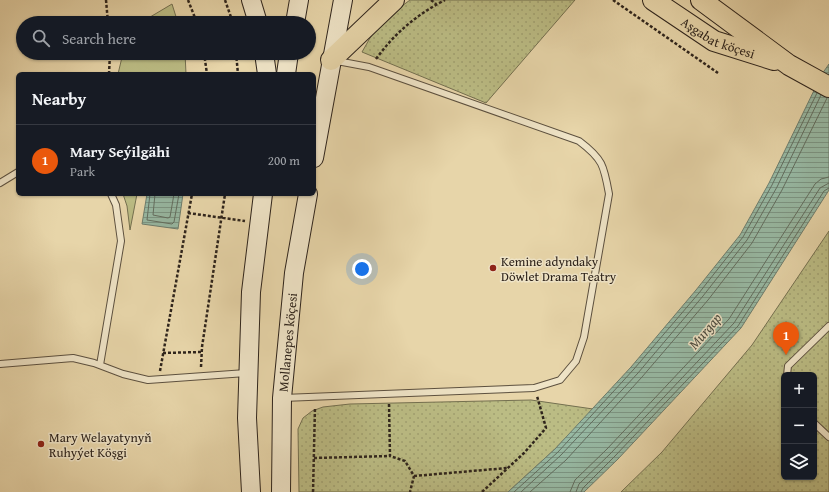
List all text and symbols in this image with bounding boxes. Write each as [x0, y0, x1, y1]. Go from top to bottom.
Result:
street label: Aşgabat köçesi [677, 13, 758, 63]
search box [16, 16, 316, 60]
icon: search [30, 27, 52, 49]
text: Search here [62, 28, 136, 49]
text: Nearby [32, 86, 86, 111]
text: Mary Seýilgähi [70, 141, 170, 162]
text: 1 [42, 151, 48, 170]
text: 200 m [268, 151, 300, 170]
text: Park [70, 162, 95, 181]
place label: Kemine adyndaky Döwlet Drama Teatry [501, 252, 617, 286]
your location [352, 259, 372, 279]
marker: Kemine adyndaky Döwlet Drama Teatry [488, 263, 498, 273]
street label: Mollanepes köçesi [274, 292, 302, 393]
water label: Murgap [684, 308, 726, 354]
pin: 1 [773, 322, 799, 355]
map controls [781, 372, 817, 480]
button: + [781, 372, 817, 408]
button: − [781, 408, 817, 444]
place label: Mary Welayatynyň Ruhyýet Köşgi [49, 428, 152, 462]
marker: Mary Welayatynyň Ruhyýet Köşgi [36, 439, 46, 449]
button: layers [781, 444, 817, 480]

